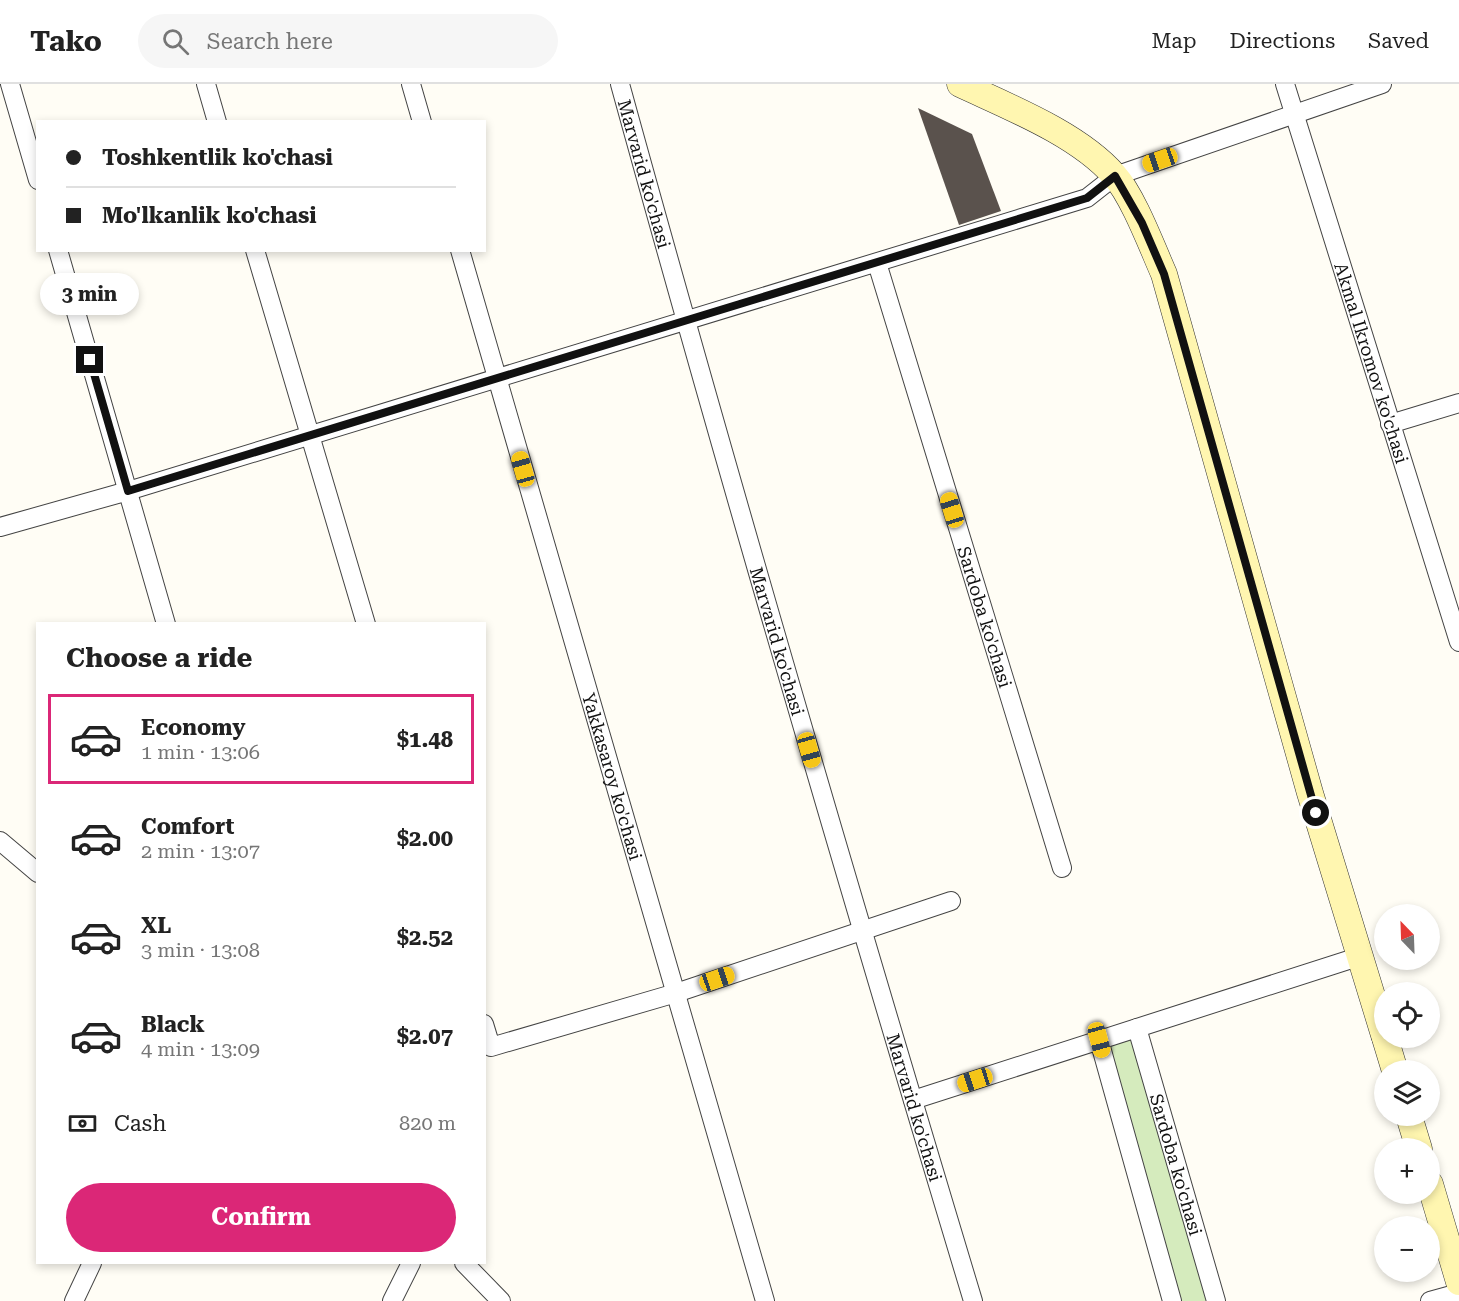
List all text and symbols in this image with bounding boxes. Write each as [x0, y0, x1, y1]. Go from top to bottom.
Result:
search box [138, 14, 558, 68]
text: Tako [30, 25, 102, 58]
icon: search [159, 25, 192, 58]
text: Search here [207, 29, 333, 54]
text: Map [1152, 29, 1196, 53]
text: Directions [1229, 29, 1335, 53]
text: Saved [1368, 29, 1429, 53]
street label: Marvarid ko'chasi [614, 97, 676, 251]
text: Toshkentlik ko'chasi [102, 145, 333, 170]
car [1140, 146, 1180, 174]
text: Mo'lkanlik ko'chasi [102, 203, 317, 228]
street label: Akmal Ikromov ko'chasi [1331, 260, 1413, 466]
callout: 3 min [40, 273, 140, 315]
text: 3 min [62, 282, 117, 306]
route end [76, 346, 103, 373]
car [509, 449, 537, 489]
car [938, 490, 966, 530]
street label: Sardoba ko'chasi [954, 544, 1017, 690]
street label: Marvarid ko'chasi [746, 564, 809, 718]
text: Choose a ride [66, 642, 252, 674]
street label: Yakkasaroy ko'chasi [578, 690, 647, 863]
icon: car [69, 712, 123, 766]
text: Economy [141, 715, 245, 740]
text: $1.48 [397, 727, 453, 752]
car [795, 730, 823, 770]
text: 1 min · 13:06 [141, 740, 260, 764]
route start [1302, 799, 1329, 826]
icon: car [69, 811, 123, 865]
text: Comfort [141, 814, 234, 839]
text: $2.00 [397, 826, 453, 851]
text: 2 min · 13:07 [141, 839, 260, 863]
north arrow [1374, 904, 1440, 970]
map controls [1374, 904, 1440, 1282]
icon: car [69, 910, 123, 964]
text: XL [141, 913, 171, 938]
text: $2.52 [397, 925, 453, 950]
text: 3 min · 13:08 [141, 938, 260, 962]
car [697, 965, 737, 993]
button: locate [1374, 982, 1440, 1048]
icon: car [69, 1009, 123, 1063]
text: Black [141, 1012, 205, 1037]
car [1086, 1020, 1112, 1060]
text: $2.07 [397, 1024, 453, 1049]
street label: Marvarid ko'chasi [883, 1031, 947, 1184]
text: 4 min · 13:09 [141, 1037, 260, 1061]
button: layers [1374, 1060, 1440, 1126]
car [955, 1066, 995, 1094]
street label: Sardoba ko'chasi [1146, 1091, 1207, 1238]
icon: cash [66, 1107, 99, 1140]
text: Cash [114, 1111, 166, 1136]
text: 820 m [399, 1111, 456, 1135]
button: + [1374, 1138, 1440, 1204]
button: Confirm [66, 1183, 456, 1252]
button: − [1374, 1216, 1440, 1282]

